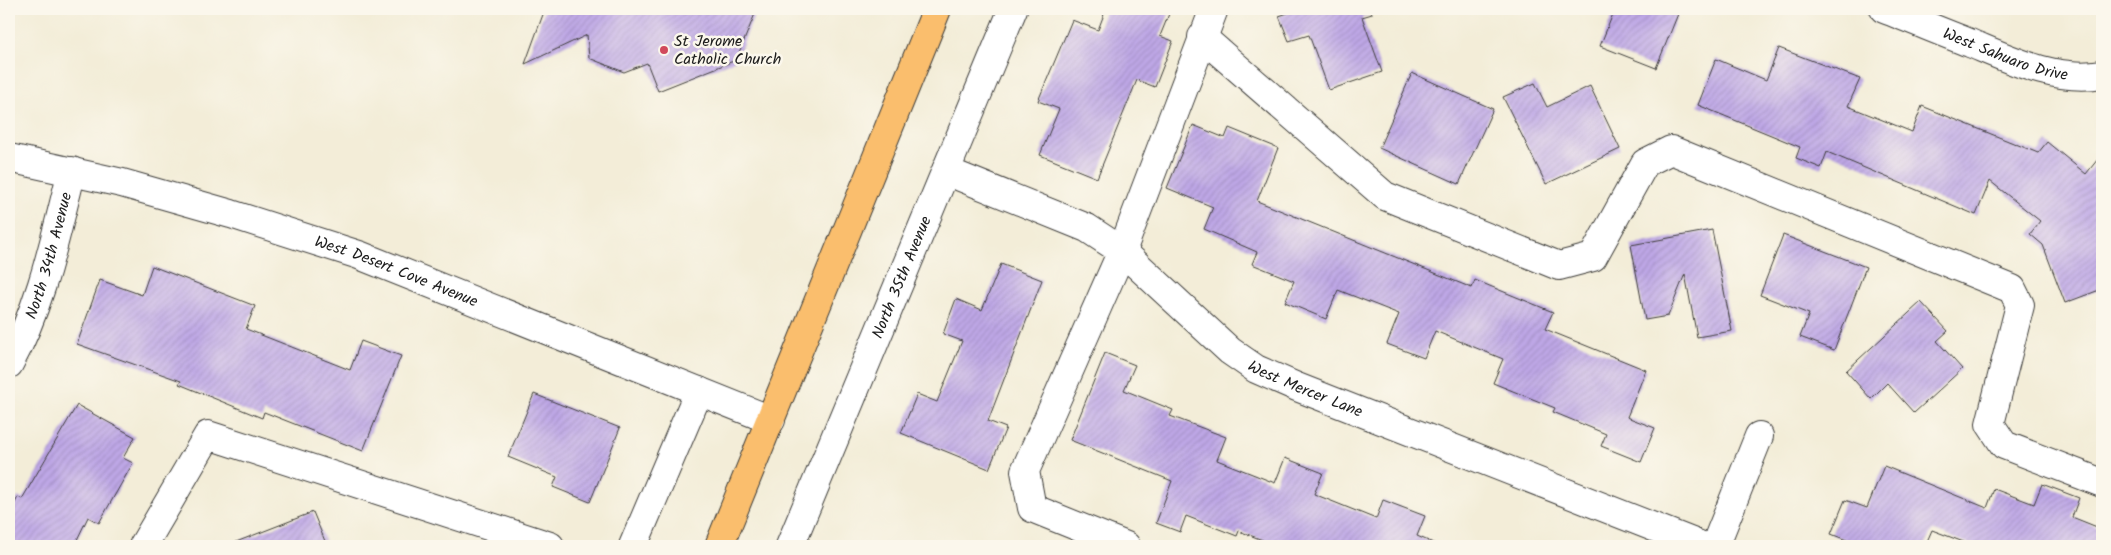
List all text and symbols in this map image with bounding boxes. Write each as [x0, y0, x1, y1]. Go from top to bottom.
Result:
street label: West Sahuaro Drive [1939, 21, 2069, 87]
place label: St Jerome Catholic Church [674, 29, 781, 72]
marker: St Jerome Catholic Church [658, 44, 670, 56]
street label: North 34th Avenue [19, 190, 79, 323]
street label: North 35th Avenue [865, 212, 938, 342]
street label: West Desert Cove Avenue [311, 229, 482, 314]
street label: West Mercer Lane [1242, 354, 1366, 424]

